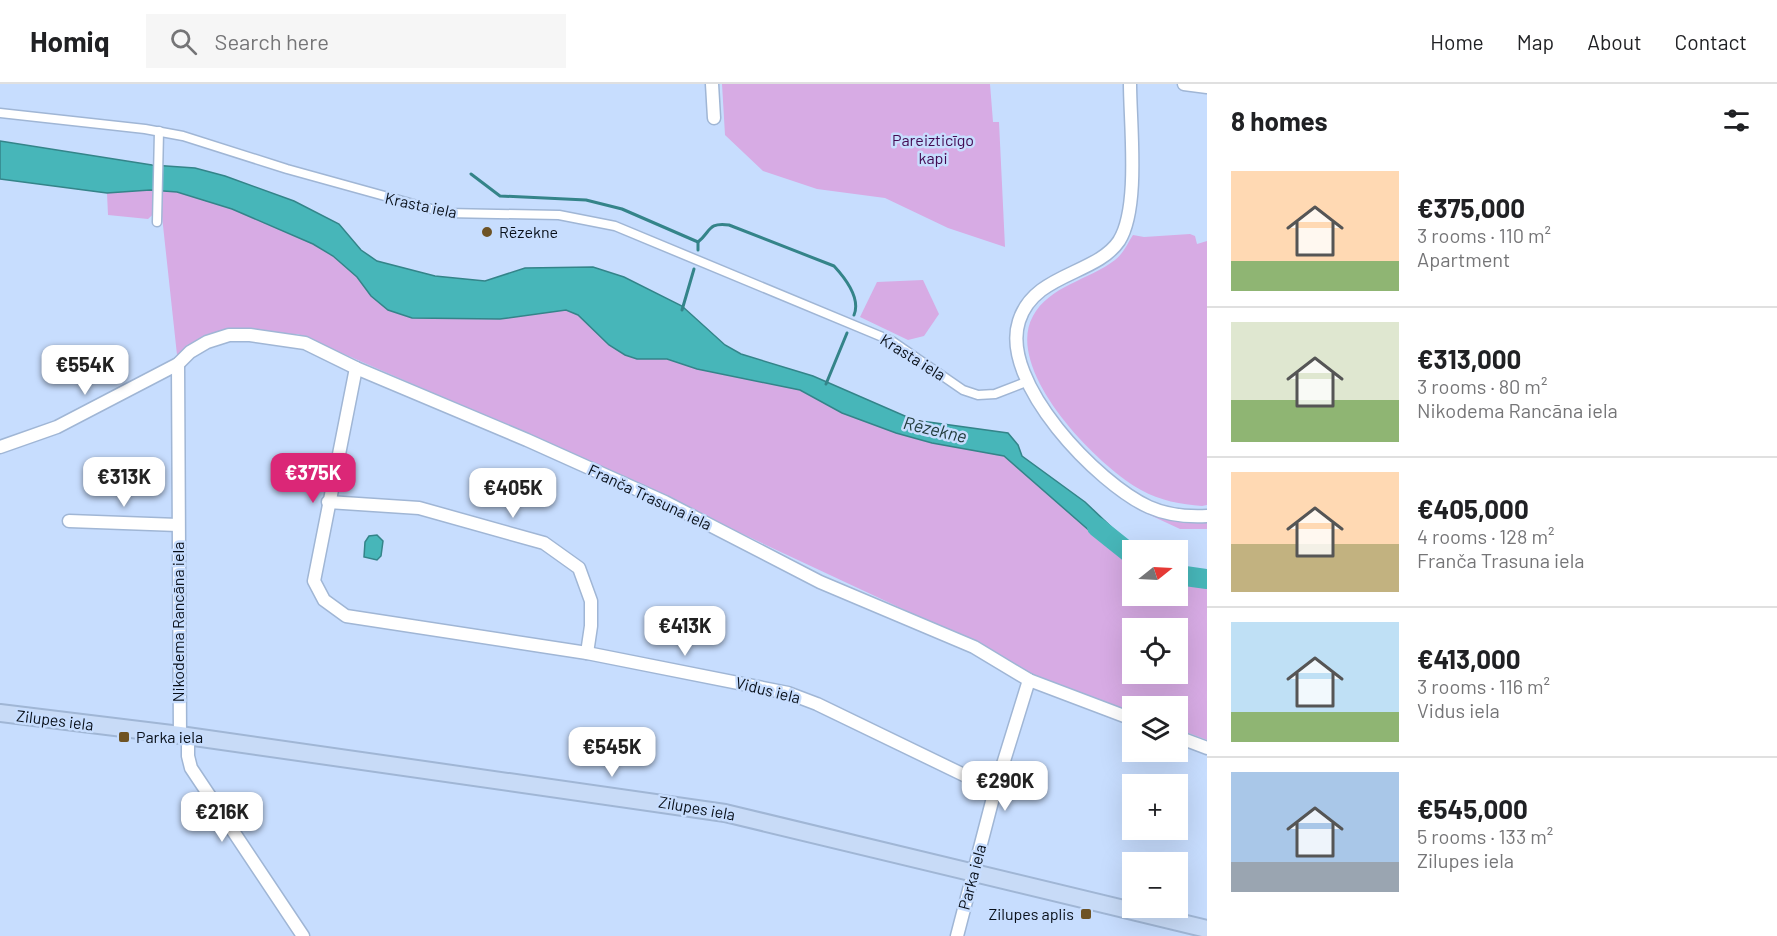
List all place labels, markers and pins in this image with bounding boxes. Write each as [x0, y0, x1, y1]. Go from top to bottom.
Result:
place label: Rēzekne [499, 222, 558, 241]
marker: Rēzekne [480, 225, 494, 239]
pin: €554K [43, 345, 127, 396]
pin: €375K [271, 453, 355, 504]
pin: €313K [82, 457, 166, 508]
pin: €405K [471, 468, 555, 519]
pin: €413K [643, 606, 727, 657]
place label: Parka iela [136, 727, 203, 746]
pin: €545K [570, 727, 654, 778]
marker: Parka iela [117, 730, 131, 744]
pin: €290K [963, 761, 1047, 812]
pin: €216K [180, 792, 264, 843]
place label: Zilupes aplis [988, 904, 1074, 923]
marker: Zilupes aplis [1079, 907, 1093, 921]

